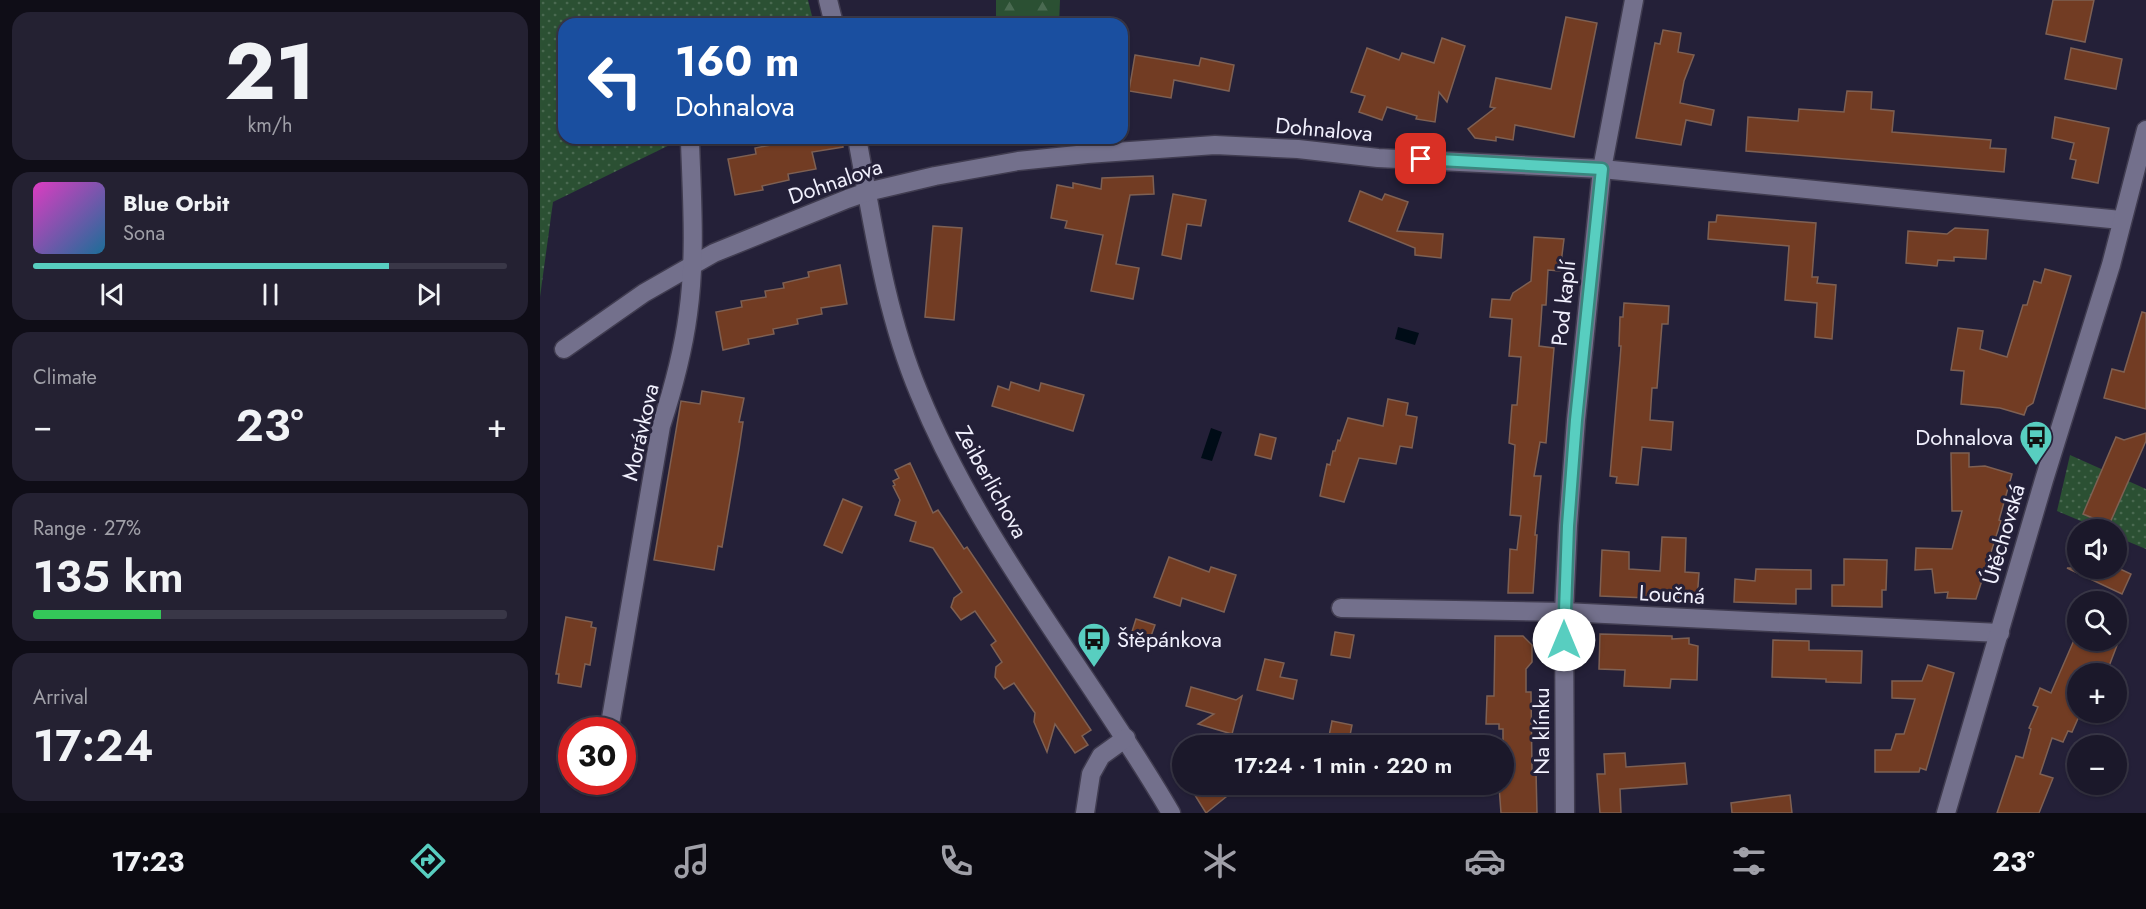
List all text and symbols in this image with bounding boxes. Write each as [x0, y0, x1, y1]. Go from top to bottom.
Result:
text: 21 [225, 16, 315, 128]
text: 160 m [675, 31, 799, 92]
icon: left [576, 42, 654, 120]
text: Dohnalova [675, 87, 795, 126]
street label: Dohnalova [1274, 109, 1374, 149]
text: km/h [247, 111, 293, 140]
pin [1395, 133, 1446, 184]
icon: arrive [1404, 142, 1437, 175]
street label: Dohnalova [784, 150, 886, 212]
text: Blue Orbit [123, 187, 229, 219]
text: Sona [123, 219, 165, 248]
street label: Pod kaplí [1543, 257, 1584, 348]
icon: previous [96, 278, 129, 311]
icon: pause [254, 278, 287, 311]
icon: next [412, 278, 445, 311]
text: Climate [33, 363, 97, 392]
street label: Morávkova [613, 380, 667, 484]
text: 23° [235, 393, 304, 458]
text: − [33, 402, 52, 449]
text: + [487, 402, 507, 449]
bus stop icon: Dohnalova [2018, 419, 2054, 466]
street label: Zeiberlichova [948, 420, 1036, 544]
place label: Dohnalova [1915, 421, 2013, 453]
street label: Útěchovská [1973, 480, 2033, 588]
text: Range · 27% [33, 514, 141, 543]
map controls [2067, 519, 2127, 795]
button: sound [2067, 519, 2127, 579]
text: 135 km [33, 544, 184, 609]
street label: Loučná [1638, 576, 1706, 612]
button: search [2067, 591, 2127, 651]
position arrow [1532, 608, 1596, 672]
bus stop icon: Štěpánkova [1076, 621, 1112, 668]
place label: Štěpánkova [1117, 623, 1222, 655]
button: + [2067, 663, 2127, 723]
text: Arrival [33, 683, 88, 712]
street label: Na klínku [1525, 687, 1557, 775]
text: 17:24 [33, 713, 153, 778]
speed limit sign: 30 [558, 717, 636, 795]
button: − [2067, 735, 2127, 795]
text: 17:24 · 1 min · 220 m [1234, 749, 1452, 781]
icon: directions [407, 840, 449, 882]
icon: music [671, 840, 713, 882]
icon: phone [935, 840, 977, 882]
icon: climate [1199, 840, 1241, 882]
icon: car [1464, 840, 1506, 882]
icon: filters [1728, 840, 1770, 882]
text: 17:23 [111, 842, 184, 881]
text: 23° [1992, 842, 2035, 881]

